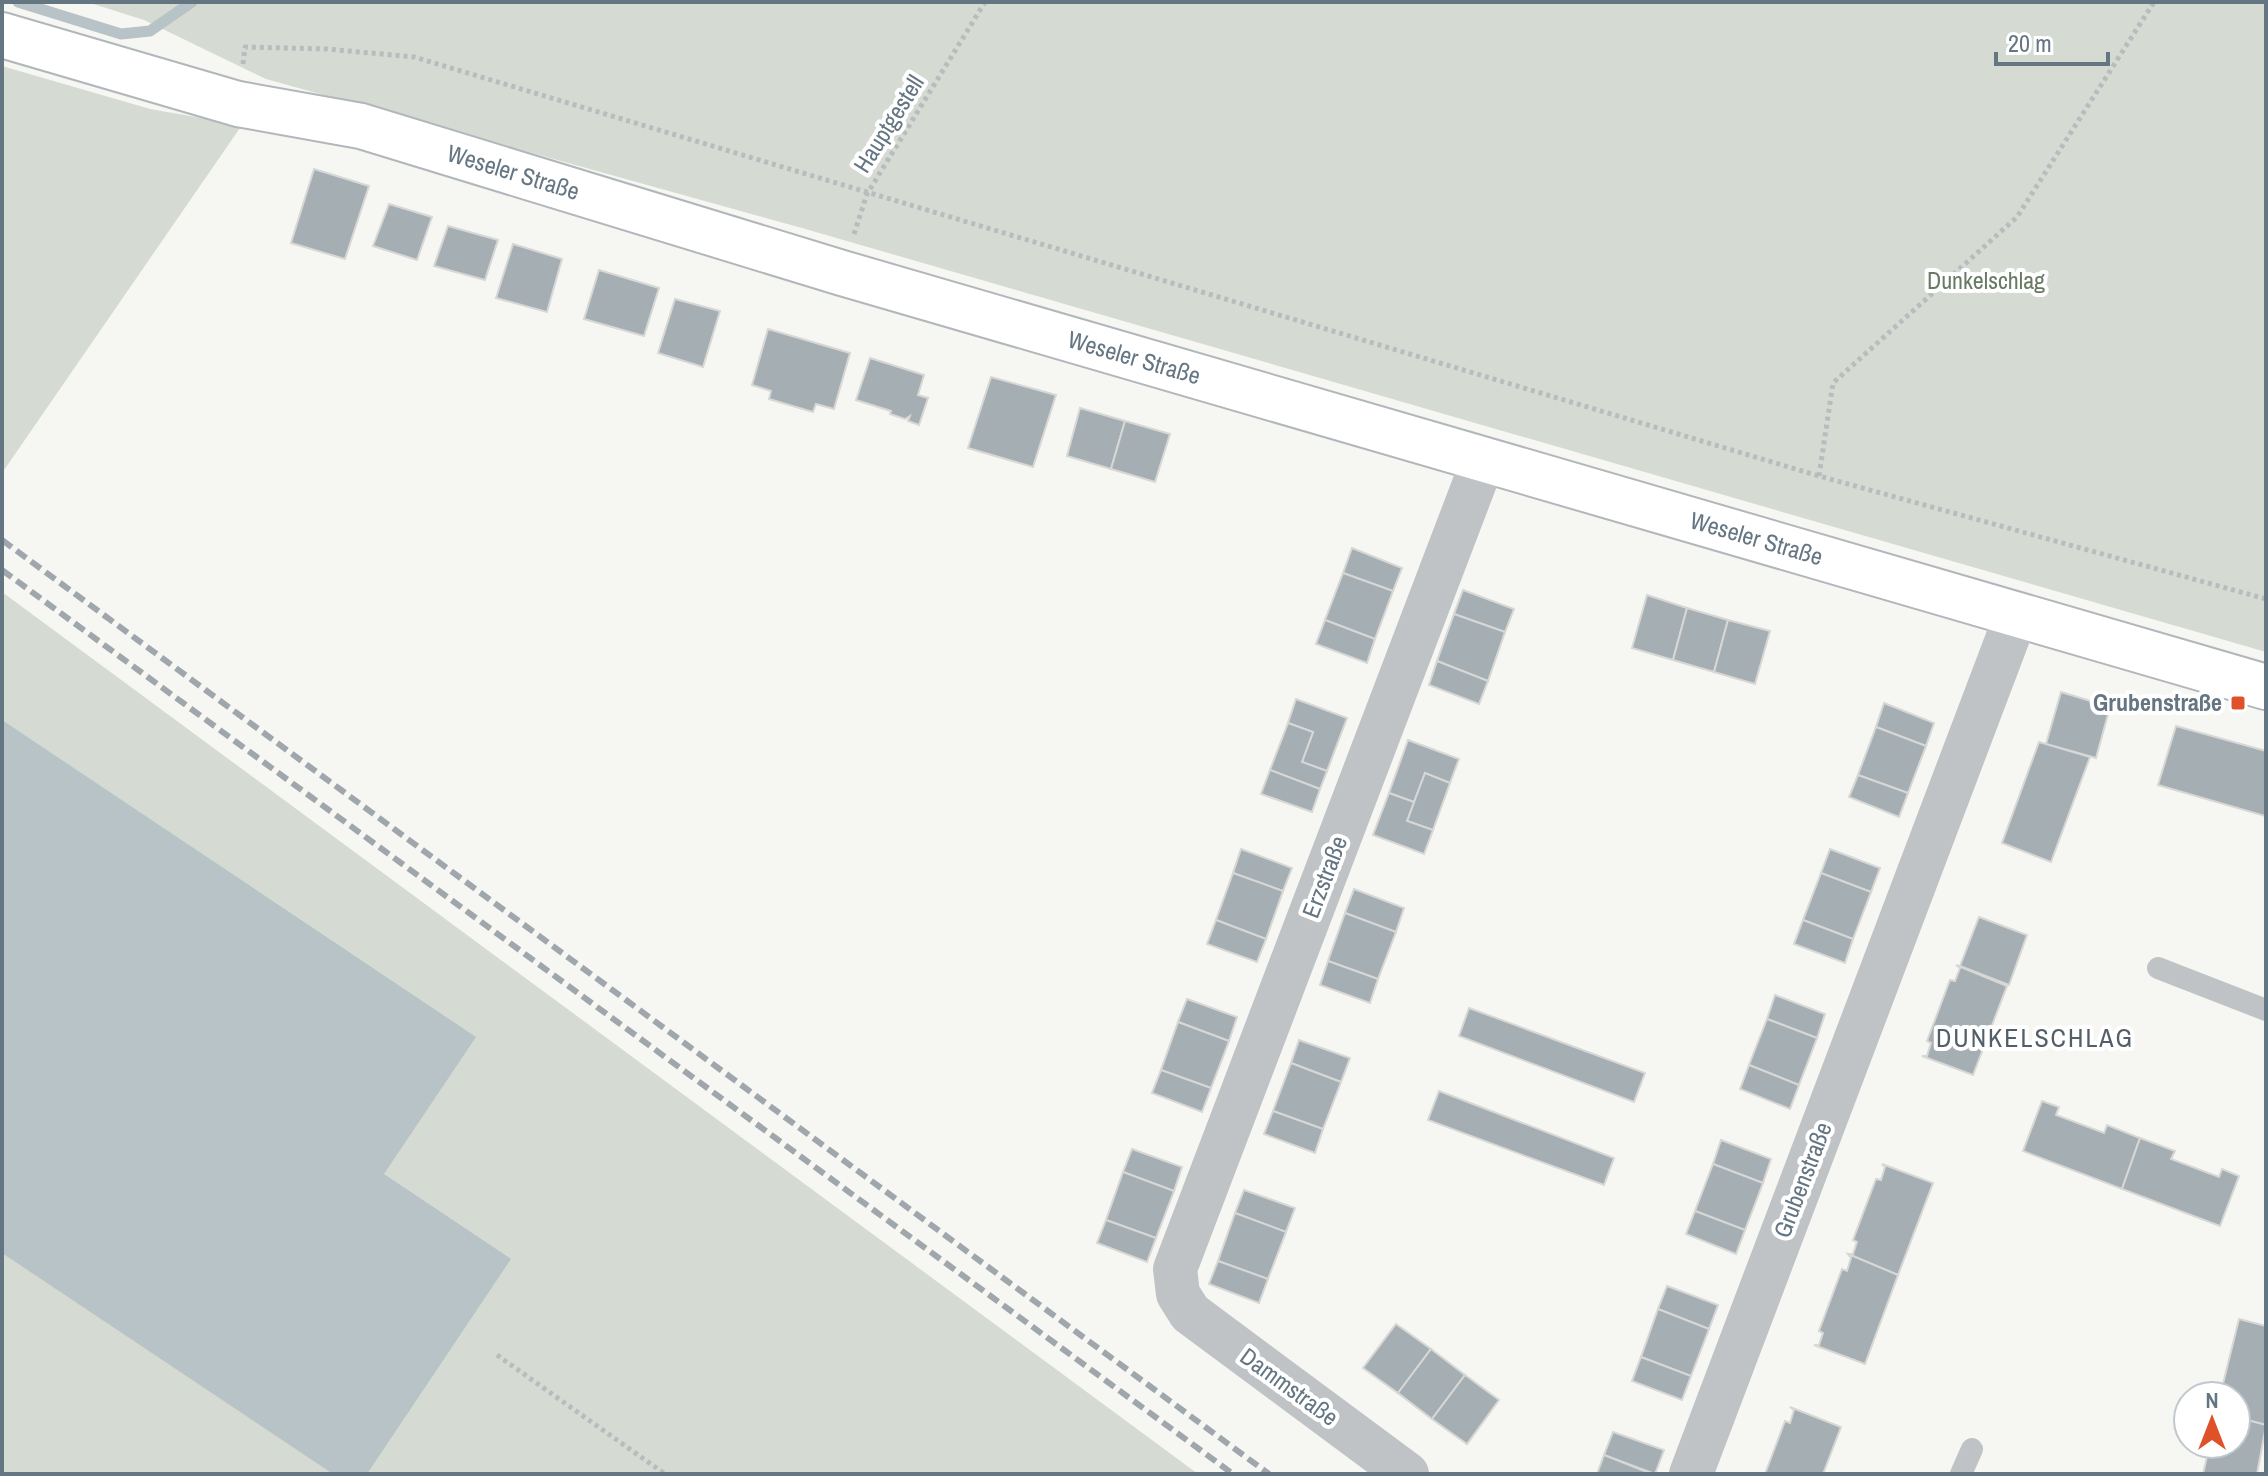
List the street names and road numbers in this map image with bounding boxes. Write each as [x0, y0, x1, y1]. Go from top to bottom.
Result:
street label: Hauptgestell [846, 69, 931, 178]
street label: Weseler Straße [444, 136, 583, 207]
street label: Weseler Straße [1064, 323, 1204, 391]
street label: Weseler Straße [1687, 503, 1827, 572]
street label: Erzstraße [1294, 831, 1354, 922]
street label: Grubenstraße [1765, 1117, 1839, 1242]
street label: Dammstraße [1234, 1340, 1345, 1433]

